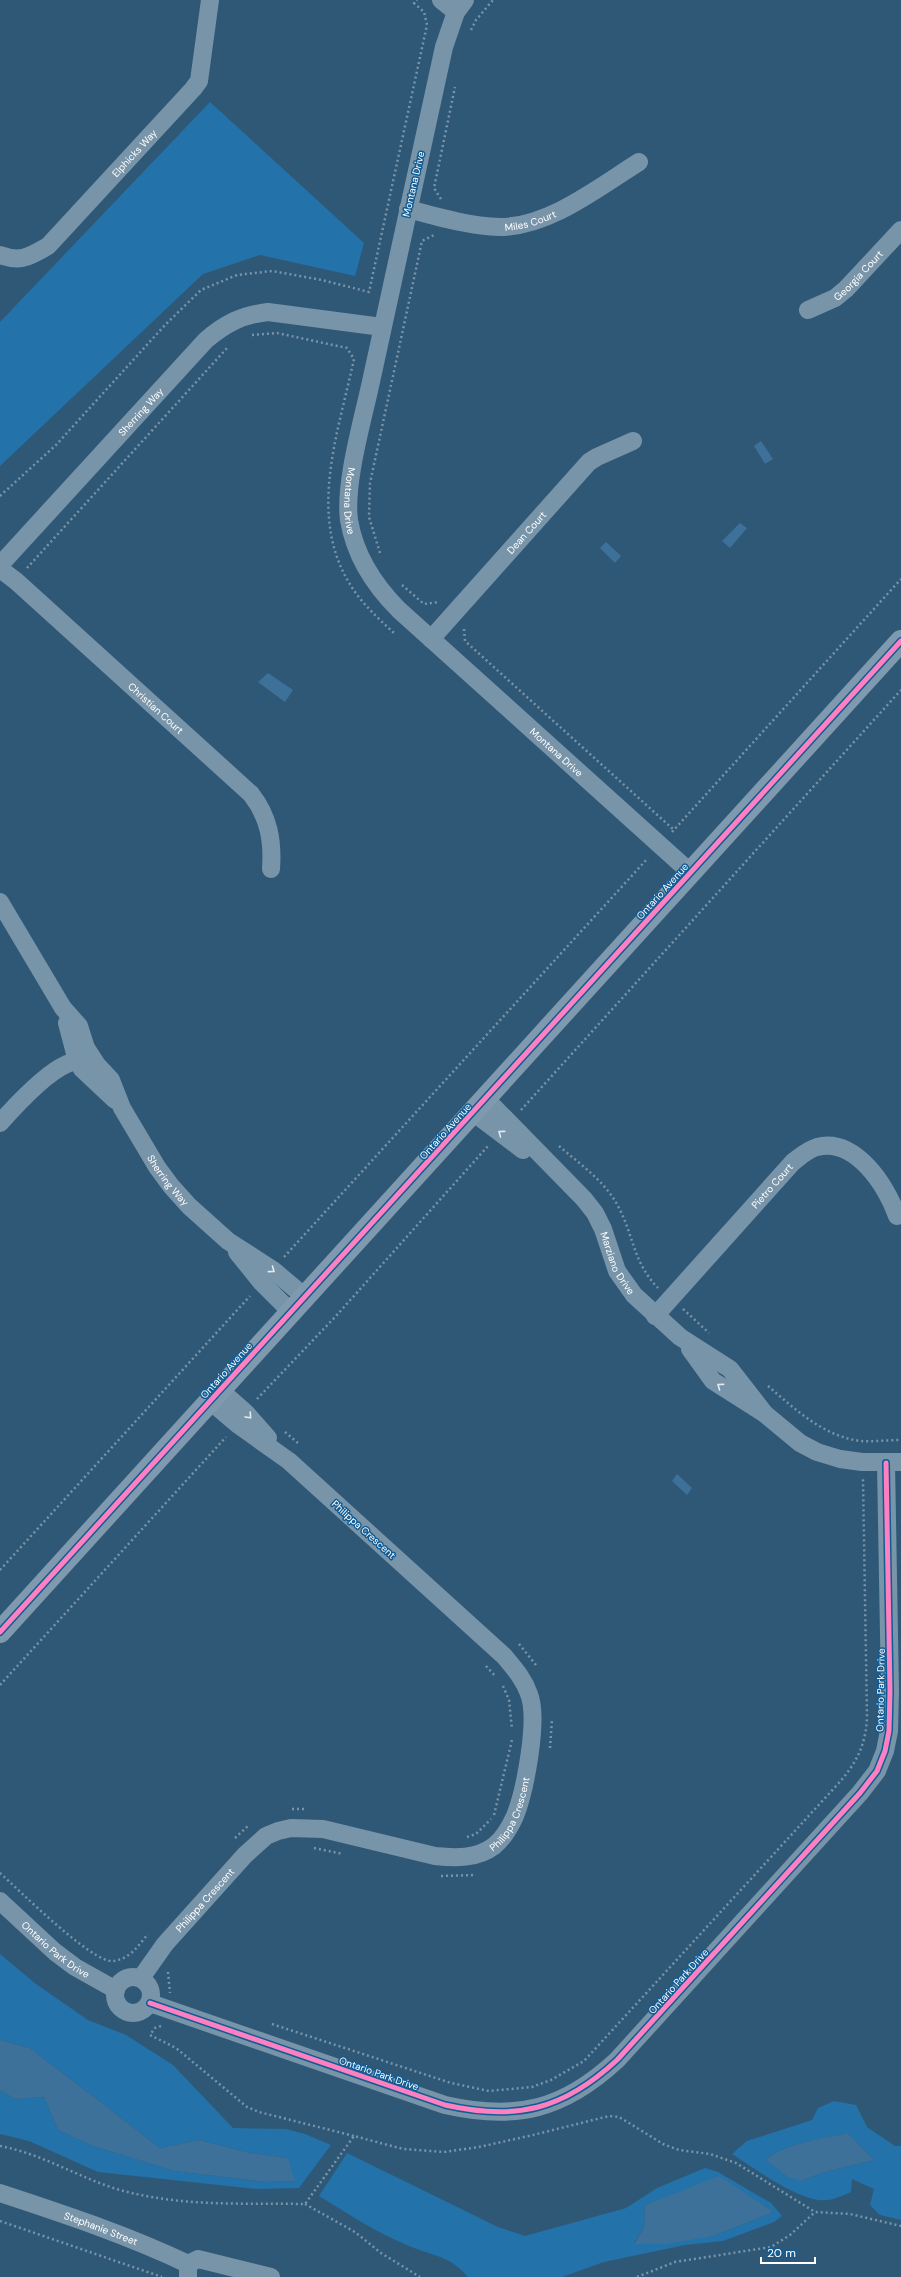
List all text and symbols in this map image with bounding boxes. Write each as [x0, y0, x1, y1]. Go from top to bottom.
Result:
street label: Elphicks Way [109, 126, 160, 180]
street label: Montana Drive [400, 150, 427, 218]
street label: Miles Court [504, 207, 558, 234]
street label: Georgia Court [831, 248, 886, 304]
street label: Sherring Way [115, 385, 167, 439]
street label: Montana Drive [341, 467, 358, 536]
street label: Dean Court [504, 509, 549, 557]
street label: Christian Court [125, 680, 186, 737]
street label: Montana Drive [527, 725, 586, 780]
street label: Ontario Avenue [634, 860, 691, 922]
street label: Ontario Avenue [417, 1100, 474, 1162]
one-way arrow [498, 1131, 505, 1138]
street label: Sherring Way [144, 1152, 192, 1209]
street label: Pietro Court [749, 1161, 796, 1211]
street label: Marziano Drive [597, 1230, 638, 1297]
one-way arrow [268, 1265, 275, 1272]
street label: Ontario Avenue [198, 1339, 255, 1401]
one-way arrow [717, 1383, 724, 1391]
one-way arrow [244, 1411, 252, 1419]
street label: Philippa Crescent [329, 1497, 398, 1562]
street label: Ontario Park Drive [873, 1648, 888, 1732]
street label: Philippa Crescent [487, 1776, 533, 1854]
street label: Philippa Crescent [173, 1865, 237, 1935]
street label: Ontario Park Drive [19, 1918, 92, 1981]
street label: Ontario Park Drive [646, 1946, 711, 2017]
street label: Ontario Park Drive [337, 2054, 421, 2093]
street label: Stephanie Street [62, 2209, 140, 2248]
scale bar [761, 2239, 815, 2265]
text: 20 m [767, 2245, 796, 2261]

